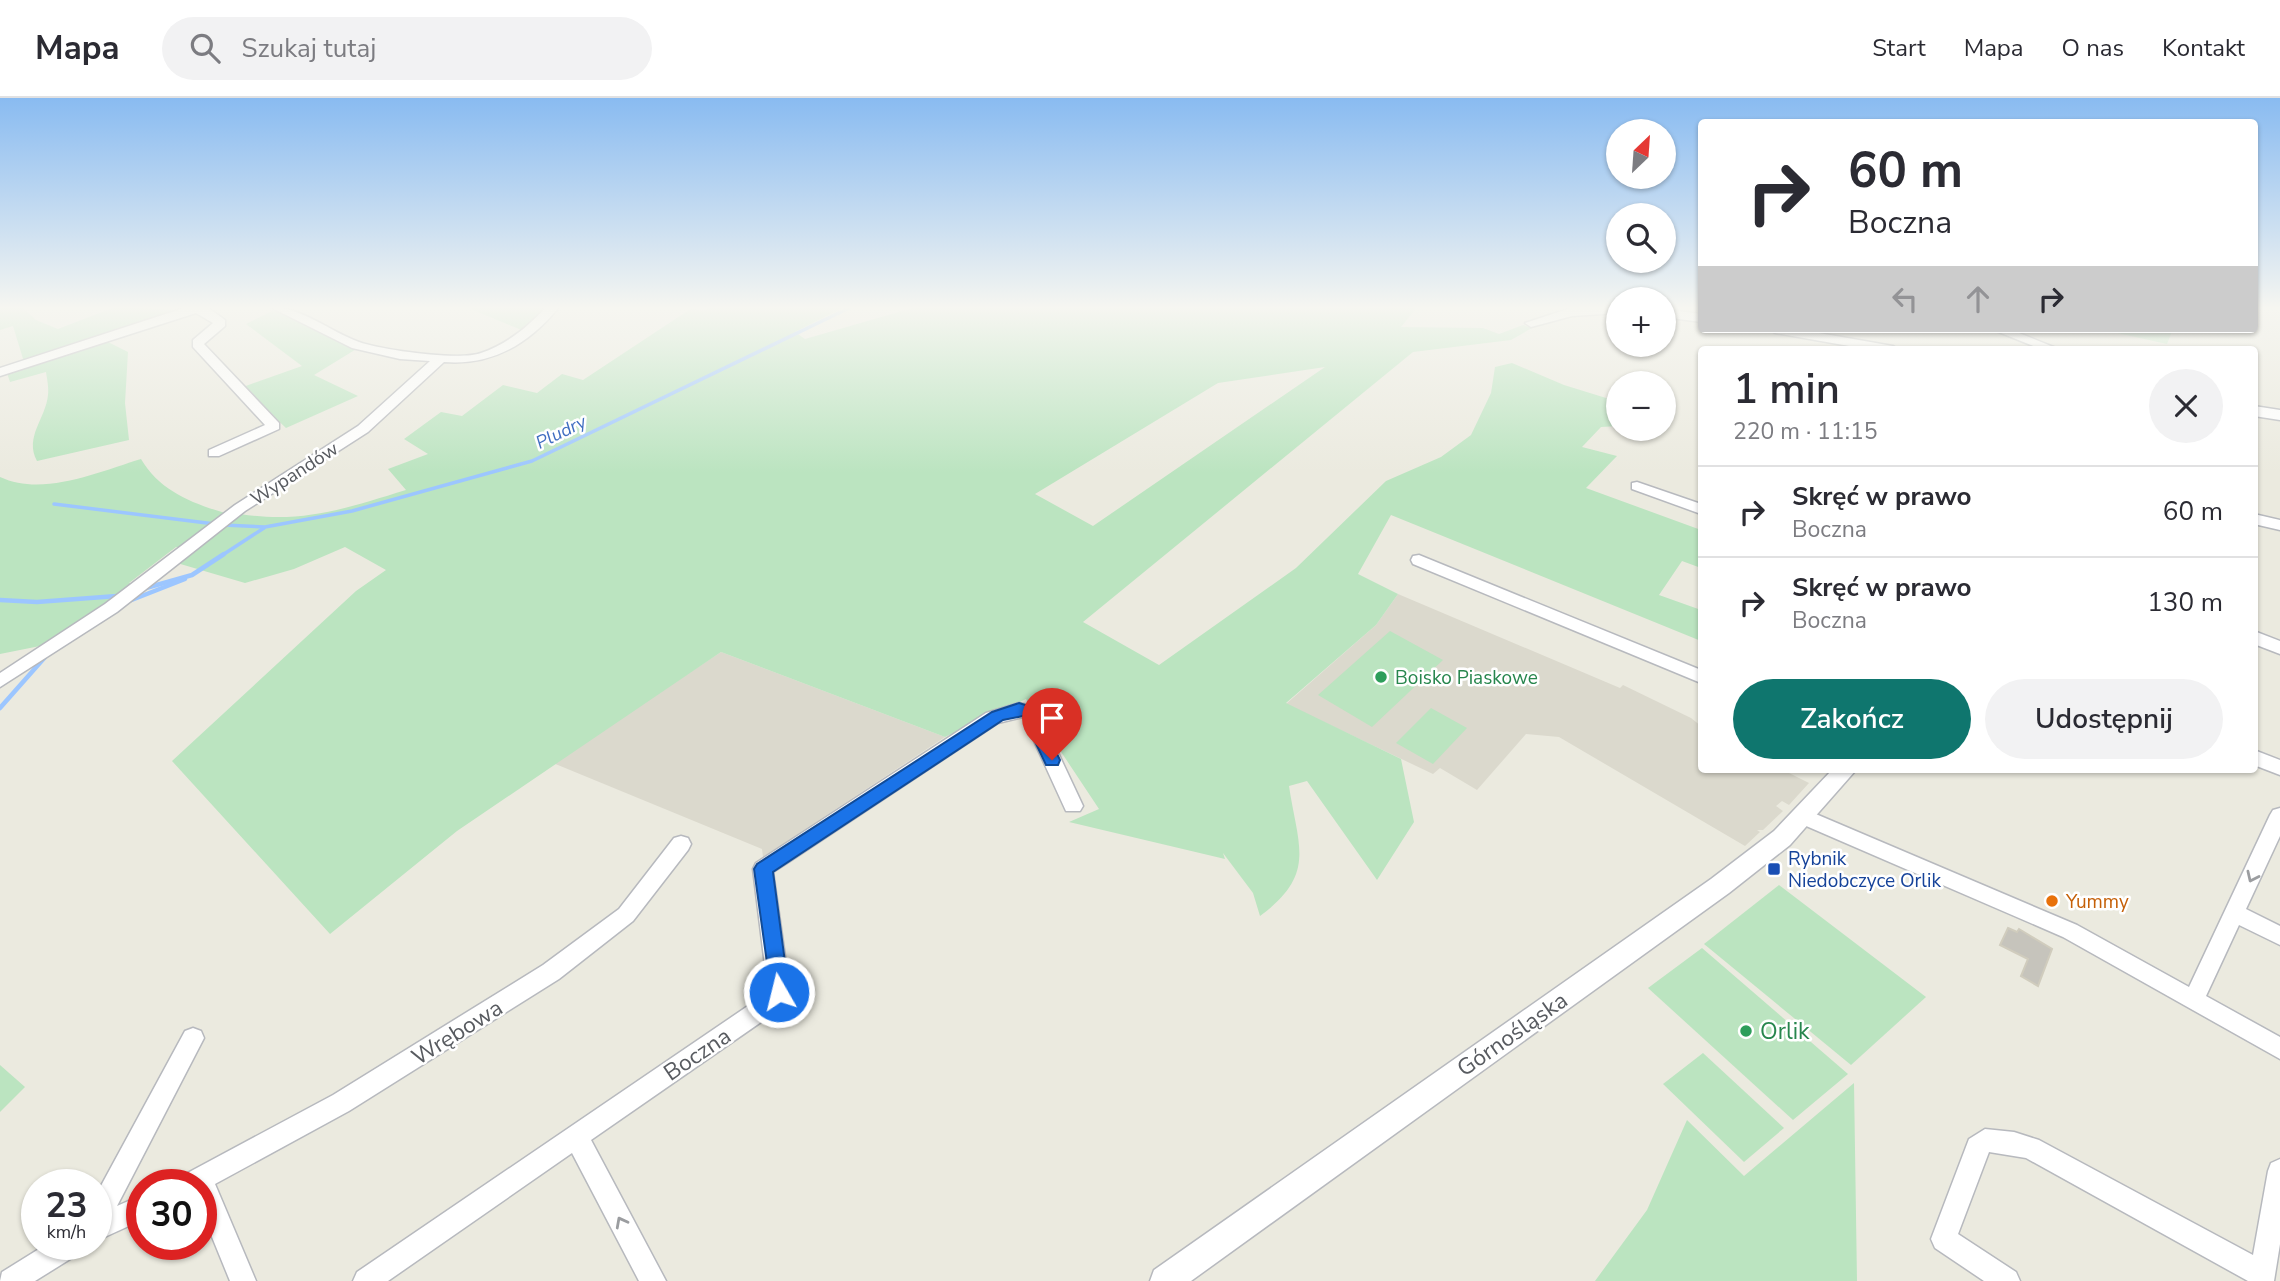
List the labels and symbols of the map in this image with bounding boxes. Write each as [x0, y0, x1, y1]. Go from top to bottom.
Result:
north arrow [1606, 119, 1676, 189]
water label: Pludry [532, 409, 591, 455]
street label: Wypandów [246, 436, 343, 512]
place label: Boisko Piaskowe [1395, 665, 1538, 691]
marker: Boisko Piaskowe [1373, 669, 1389, 685]
pin [1022, 688, 1082, 760]
place label: Rybnik Niedobczyce Orlik [1788, 846, 1941, 894]
marker: Rybnik Niedobczyce Orlik [1766, 861, 1782, 877]
one-way arrow [2246, 869, 2260, 882]
place label: Yummy [2065, 889, 2129, 915]
marker: Yummy [2044, 893, 2060, 909]
position arrow [742, 955, 816, 1029]
street label: Górnośląska [1451, 985, 1574, 1084]
street label: Wrębowa [406, 992, 509, 1073]
place label: Orlik [1760, 1016, 1810, 1047]
street label: Boczna [658, 1021, 737, 1088]
marker: Orlik [1738, 1023, 1754, 1039]
speed limit sign: 30 [126, 1169, 217, 1260]
one-way arrow [616, 1217, 629, 1229]

